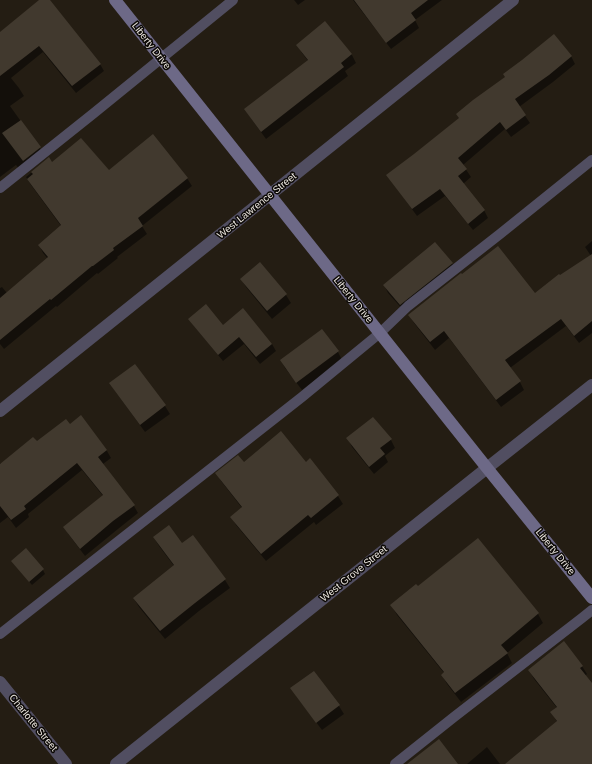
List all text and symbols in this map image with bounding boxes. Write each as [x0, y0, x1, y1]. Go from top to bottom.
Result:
street label: Liberty Drive [129, 20, 173, 72]
street label: West Lawrence Street [215, 170, 299, 242]
street label: Liberty Drive [331, 274, 375, 326]
street label: Liberty Drive [533, 526, 577, 578]
street label: West Grove Street [318, 544, 390, 604]
street label: Charlotte Street [6, 692, 60, 754]

